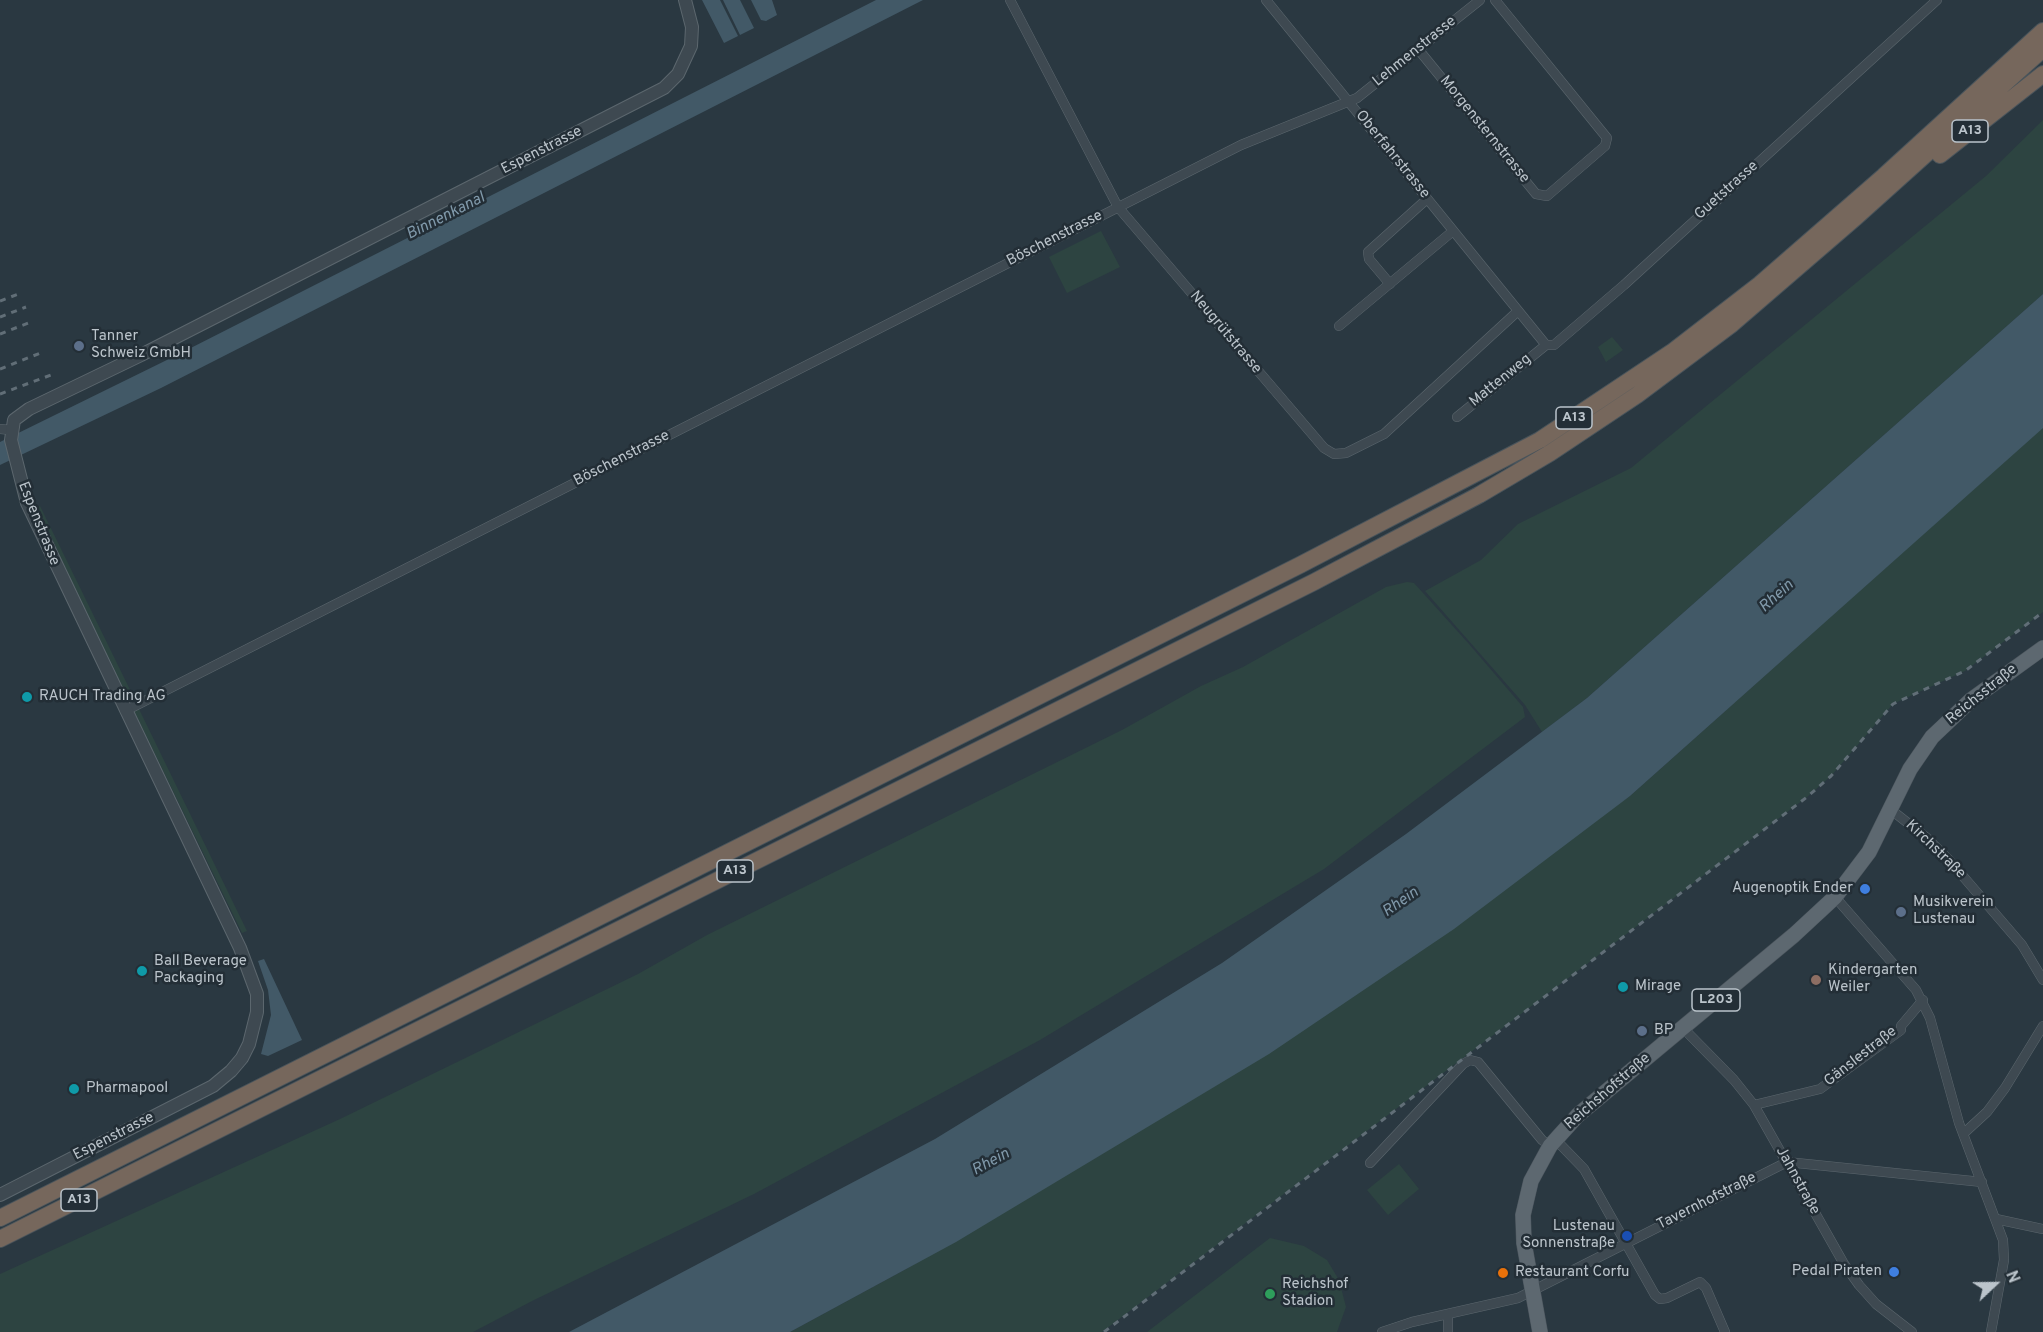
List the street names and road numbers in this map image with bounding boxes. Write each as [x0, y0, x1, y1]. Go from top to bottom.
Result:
street label: Lehmenstrasse [1370, 13, 1460, 91]
street label: Morgensternstrasse [1435, 73, 1533, 187]
street label: Oberfahrstrasse [1351, 107, 1433, 203]
road number: A13 [1952, 120, 1988, 142]
street label: Espenstrasse [498, 123, 586, 179]
street label: Guetstrasse [1691, 158, 1763, 224]
street label: Böschenstrasse [1004, 207, 1106, 271]
street label: Neugrütstrasse [1185, 288, 1265, 378]
street label: Mattenweg [1467, 351, 1535, 411]
road number: A13 [1556, 407, 1592, 429]
street label: Böschenstrasse [571, 427, 673, 491]
street label: Espenstrasse [13, 480, 63, 568]
street label: Reichsstraße [1943, 661, 2021, 729]
street label: Kirchstraße [1901, 817, 1969, 883]
road number: A13 [717, 860, 753, 882]
road number: L203 [1692, 989, 1740, 1011]
street label: Gänslestraße [1821, 1023, 1901, 1091]
street label: Reichshofstraße [1561, 1050, 1655, 1134]
street label: Espenstrasse [70, 1109, 158, 1165]
street label: Jahnstraße [1771, 1144, 1823, 1218]
street label: Tavernhofstraße [1654, 1169, 1760, 1235]
road number: A13 [61, 1189, 97, 1211]

